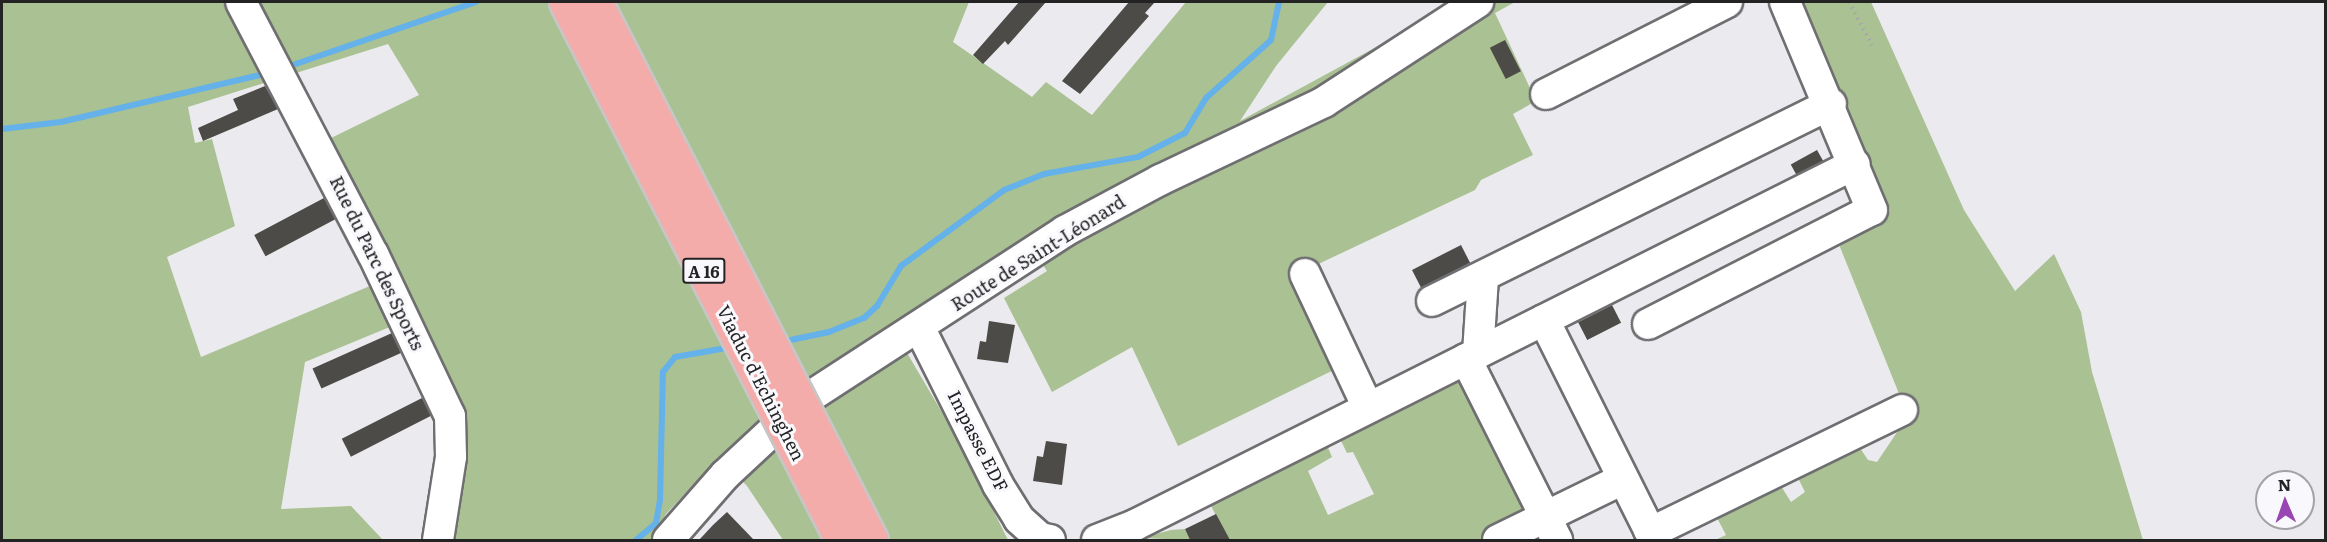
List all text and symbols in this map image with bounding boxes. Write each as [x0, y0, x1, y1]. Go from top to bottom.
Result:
street label: Rue du Parc des Sports [325, 172, 429, 354]
street label: Route de Saint-Léonard [947, 191, 1129, 315]
road number: A 16 [682, 258, 726, 284]
street label: Viaduc d'Echinghen [712, 302, 810, 464]
street label: Impasse EDF [943, 387, 1013, 495]
north arrow [2255, 470, 2315, 530]
text: N [2277, 472, 2292, 496]

